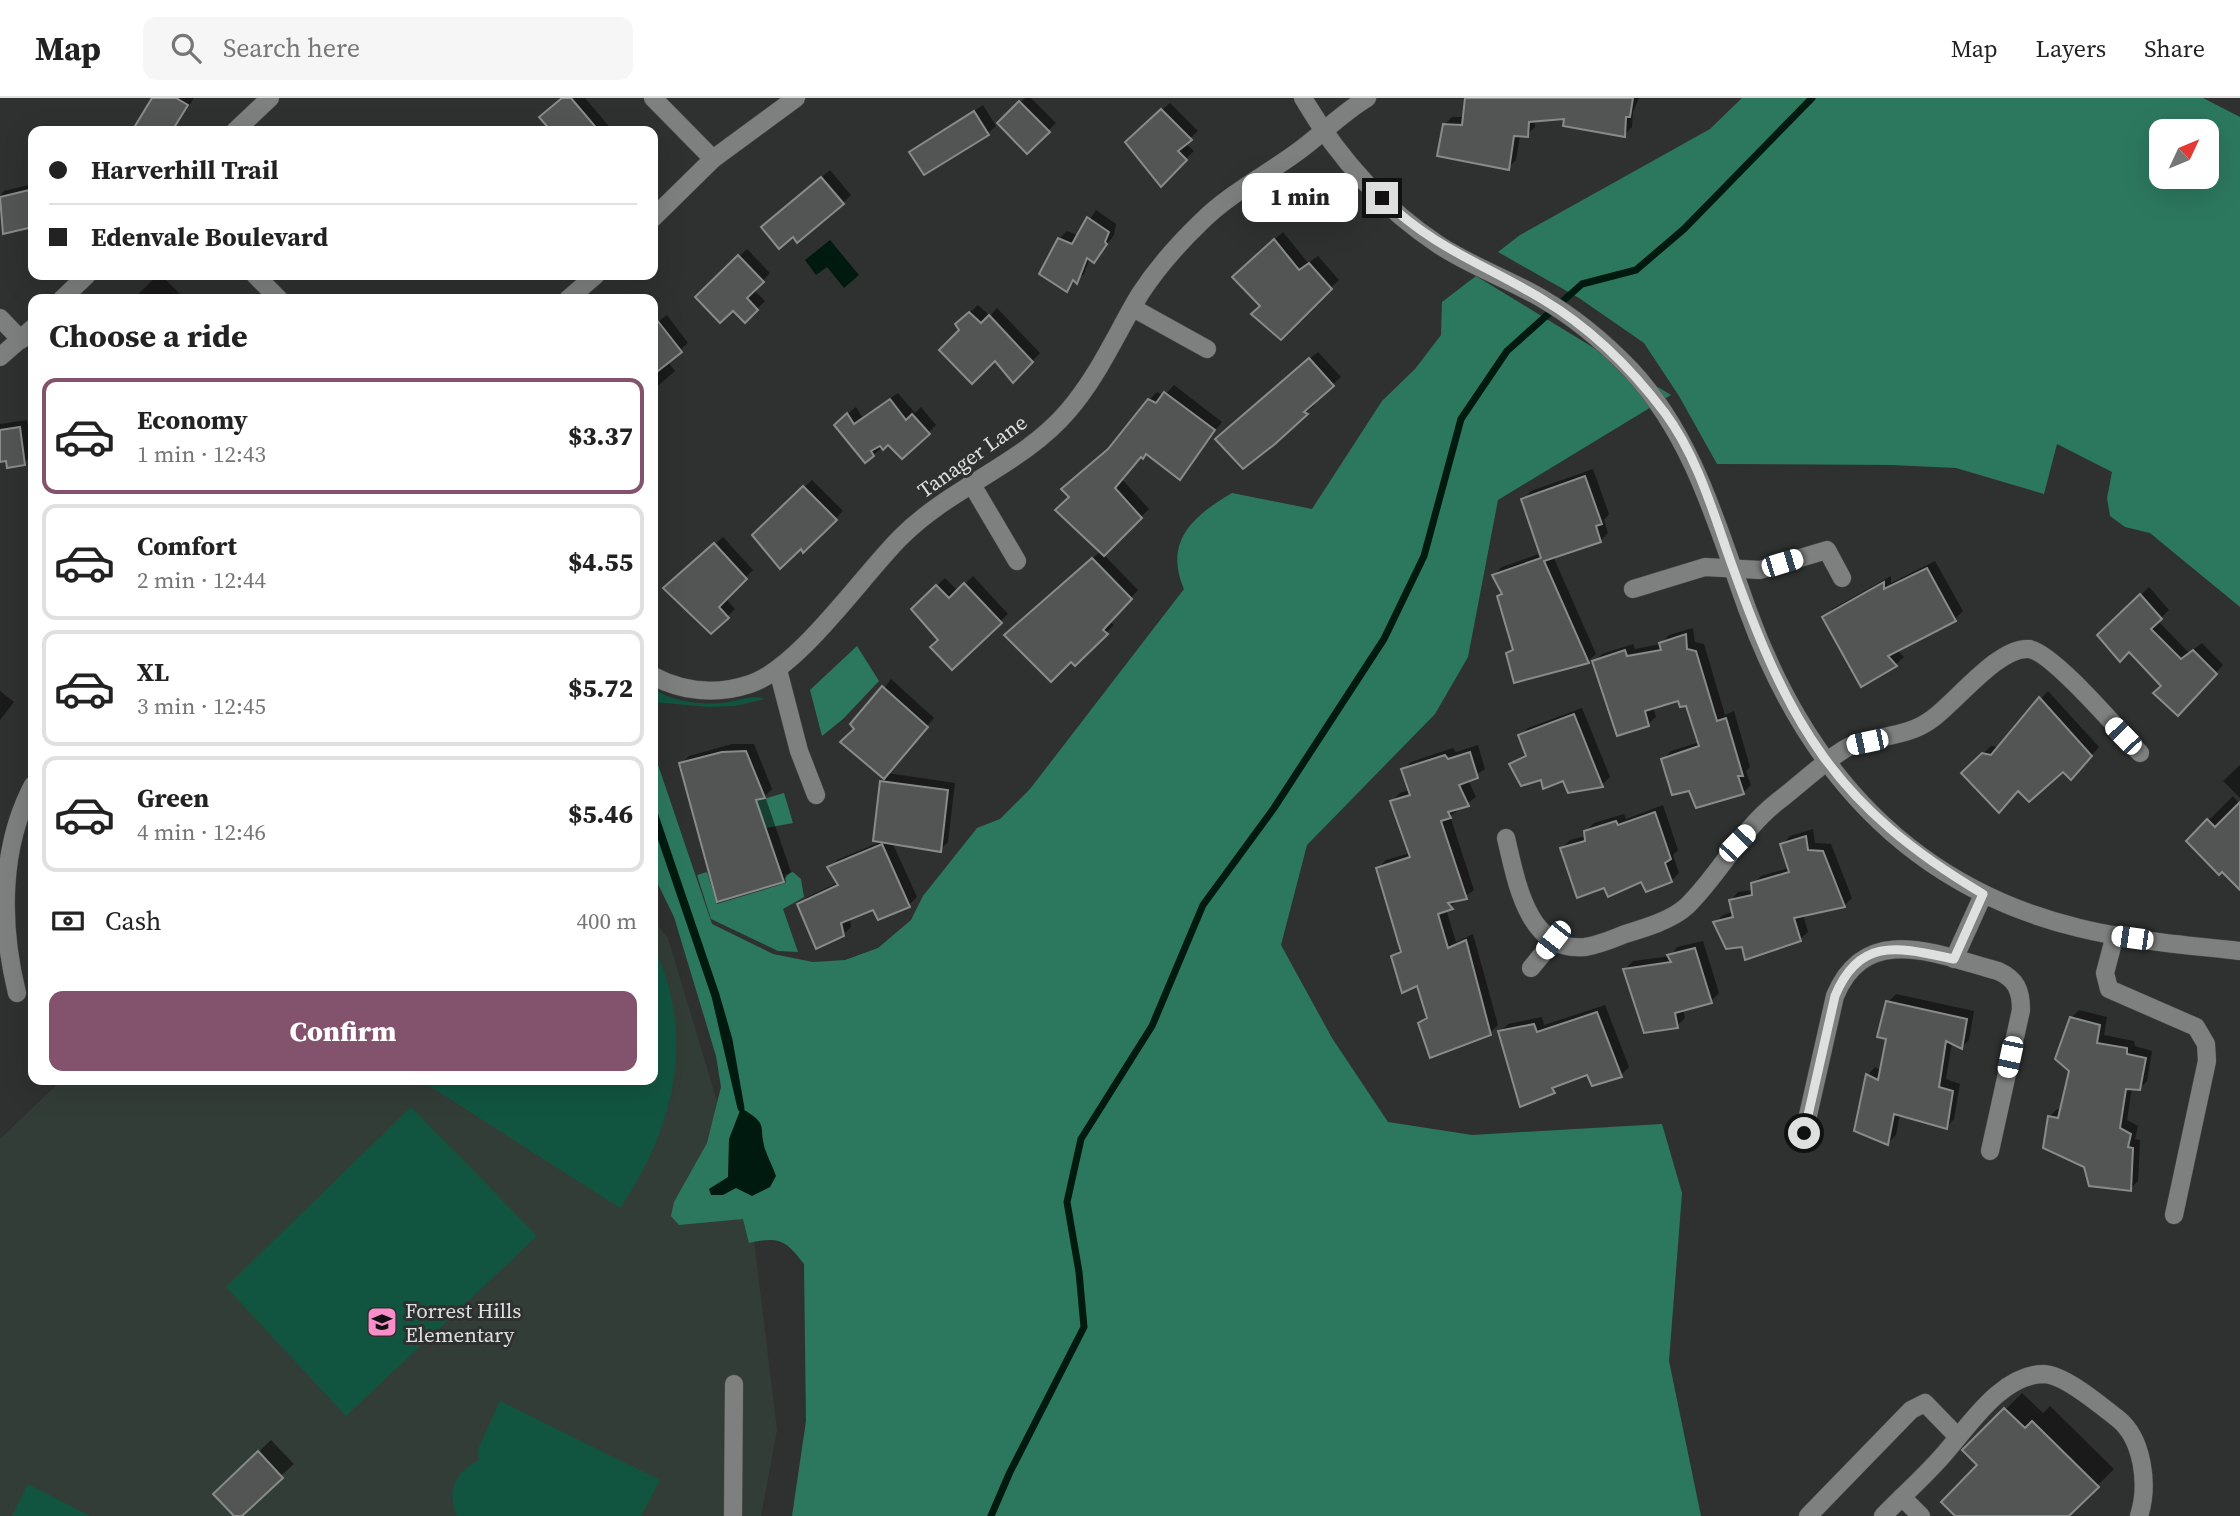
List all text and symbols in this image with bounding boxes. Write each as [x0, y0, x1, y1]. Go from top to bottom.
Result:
search box [143, 17, 633, 80]
text: Map [35, 26, 101, 71]
icon: search [167, 29, 205, 67]
text: Search here [223, 30, 360, 66]
text: Map [1951, 32, 1998, 65]
text: Layers [2036, 32, 2106, 65]
text: Share [2144, 32, 2205, 65]
north arrow [2149, 119, 2219, 189]
map controls [2149, 119, 2219, 189]
text: Harverhill Trail [91, 152, 279, 188]
callout: 1 min [1242, 174, 1358, 222]
text: 1 min [1270, 181, 1330, 213]
route end [1366, 182, 1398, 214]
text: Edenvale Boulevard [91, 219, 328, 255]
text: Choose a ride [49, 314, 248, 358]
text: Economy [137, 402, 248, 438]
icon: car [53, 405, 116, 468]
street label: Tanager Lane [912, 408, 1032, 504]
text: $3.37 [568, 418, 633, 454]
text: 1 min · 12:43 [137, 438, 266, 470]
text: Comfort [137, 528, 237, 564]
icon: car [53, 531, 116, 594]
text: $4.55 [568, 544, 633, 580]
car [1759, 547, 1806, 579]
text: 2 min · 12:44 [137, 564, 266, 596]
text: XL [137, 654, 169, 690]
icon: car [53, 657, 116, 720]
text: $5.72 [568, 670, 633, 706]
text: 3 min · 12:45 [137, 690, 266, 722]
car [2101, 714, 2146, 758]
car [1845, 727, 1890, 757]
text: Green [137, 780, 209, 816]
icon: car [53, 783, 116, 846]
text: $5.46 [568, 796, 633, 832]
text: 4 min · 12:46 [137, 816, 266, 848]
car [1715, 821, 1760, 865]
icon: cash [49, 902, 87, 940]
text: Cash [105, 903, 161, 939]
text: 400 m [576, 905, 637, 937]
car [1532, 917, 1575, 963]
car [2110, 925, 2155, 951]
button: Confirm [49, 991, 637, 1071]
car [1996, 1034, 2025, 1080]
route start [1788, 1117, 1820, 1149]
place label: Forrest Hills Elementary [405, 1296, 521, 1349]
school or university icon: Forrest Hills Elementary [365, 1305, 399, 1339]

